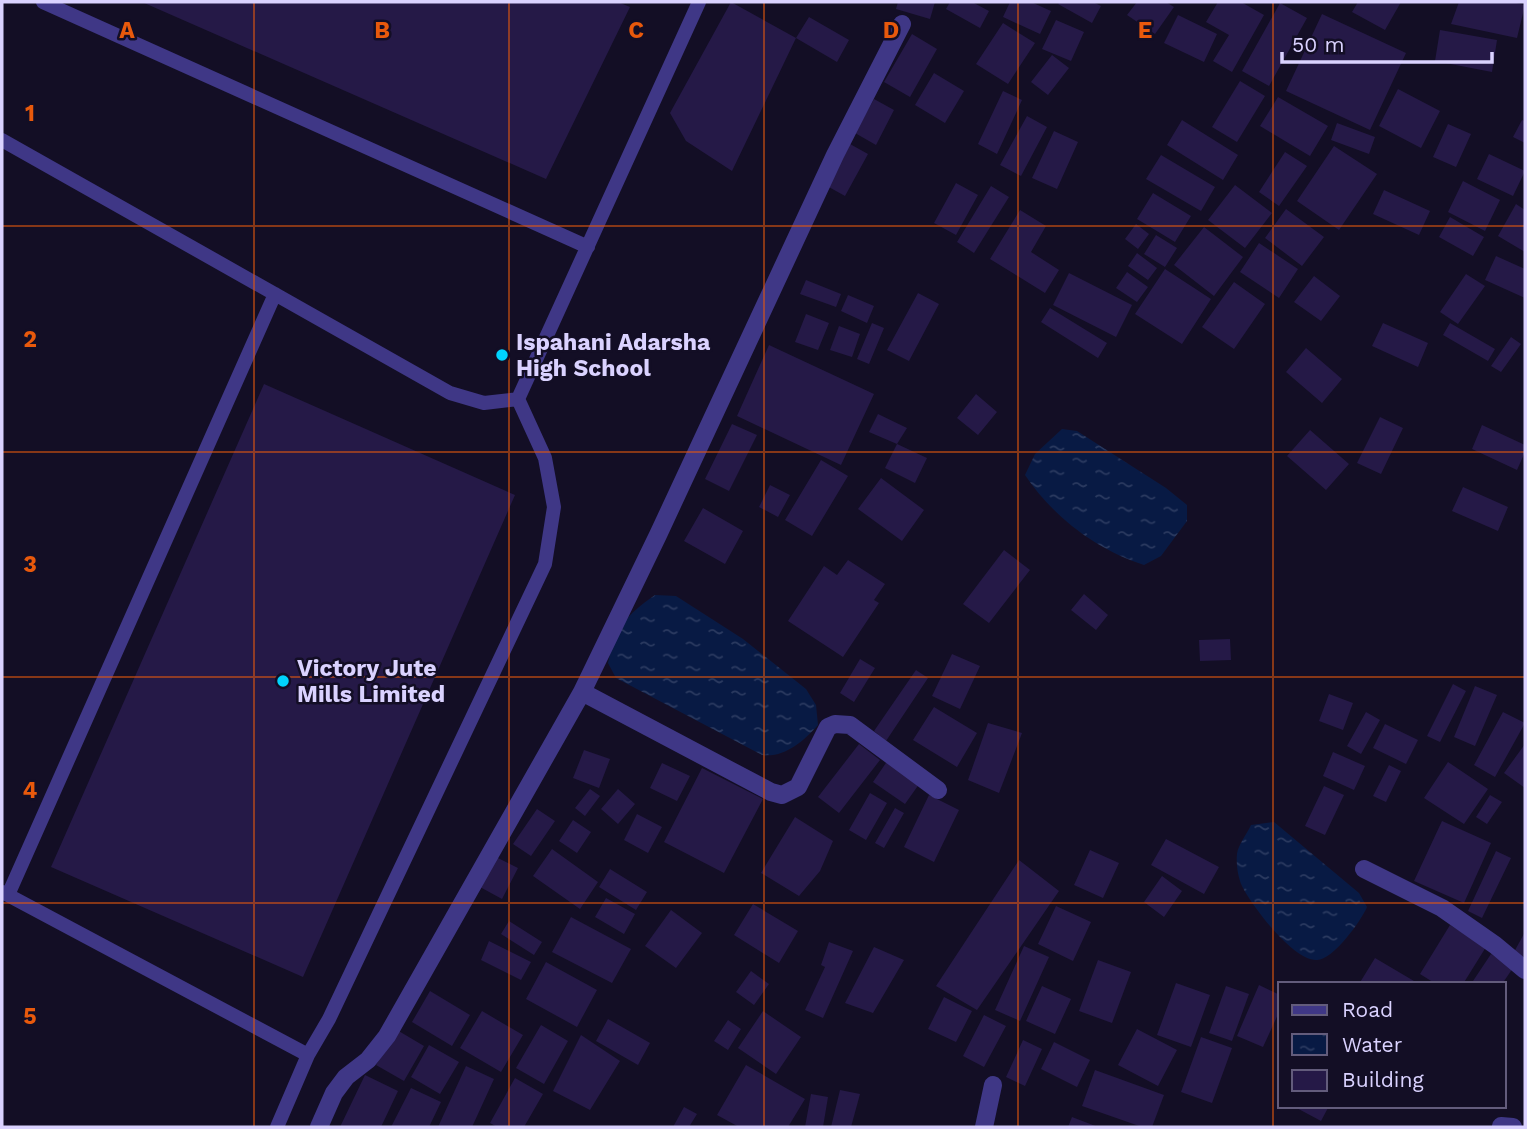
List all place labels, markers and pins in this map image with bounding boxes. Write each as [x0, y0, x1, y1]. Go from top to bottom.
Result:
place label: Ispahani Adarsha High School [516, 329, 711, 382]
marker: Ispahani Adarsha High School [494, 347, 510, 363]
place label: Victory Jute Mills Limited [297, 655, 445, 708]
marker: Victory Jute Mills Limited [275, 673, 291, 689]

